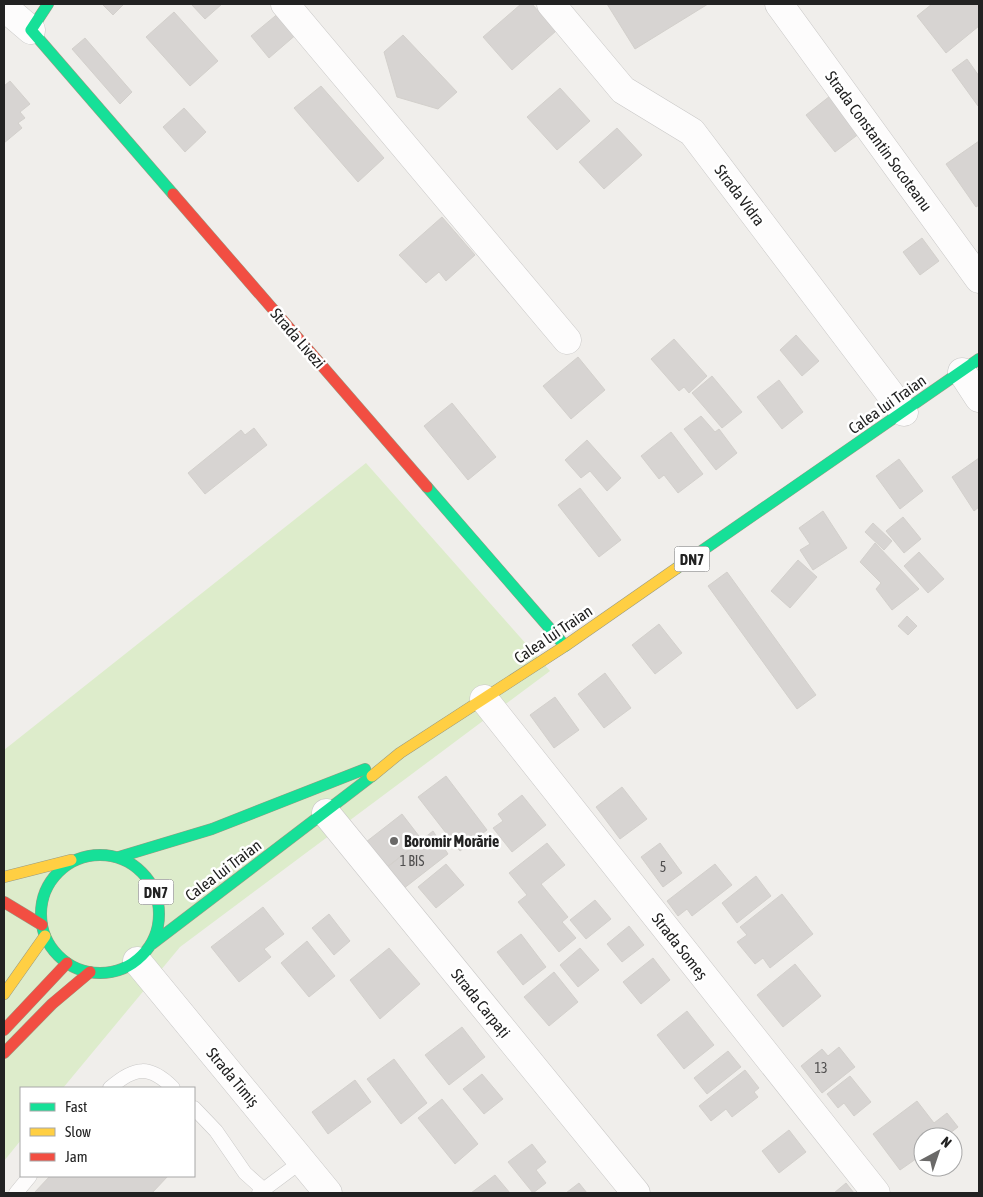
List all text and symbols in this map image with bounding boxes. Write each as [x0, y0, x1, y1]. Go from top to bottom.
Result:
street label: Strada Constantin Socoteanu [822, 67, 936, 215]
street label: Strada Vidra [711, 161, 769, 229]
street label: Strada Livezi [267, 304, 329, 372]
street label: Calea lui Traian [845, 371, 929, 437]
road number: DN7 [674, 546, 710, 572]
street label: Calea lui Traian [511, 601, 595, 667]
place label: Boromir Morărie [404, 832, 499, 850]
marker: Boromir Morărie [388, 835, 400, 847]
street label: Calea lui Traian [182, 836, 264, 904]
house number: 1 BIS [400, 853, 424, 869]
house number: 5 [660, 859, 666, 875]
road number: DN7 [138, 880, 174, 904]
street label: Strada Someș [648, 909, 712, 984]
street label: Strada Carpați [447, 965, 514, 1042]
street label: Strada Timiș [202, 1044, 263, 1111]
house number: 13 [814, 1060, 828, 1076]
legend [20, 1087, 195, 1177]
text: Fast [65, 1098, 87, 1115]
text: Slow [65, 1123, 91, 1140]
north arrow [913, 1127, 963, 1177]
text: N [938, 1133, 955, 1151]
text: Jam [65, 1148, 88, 1165]

